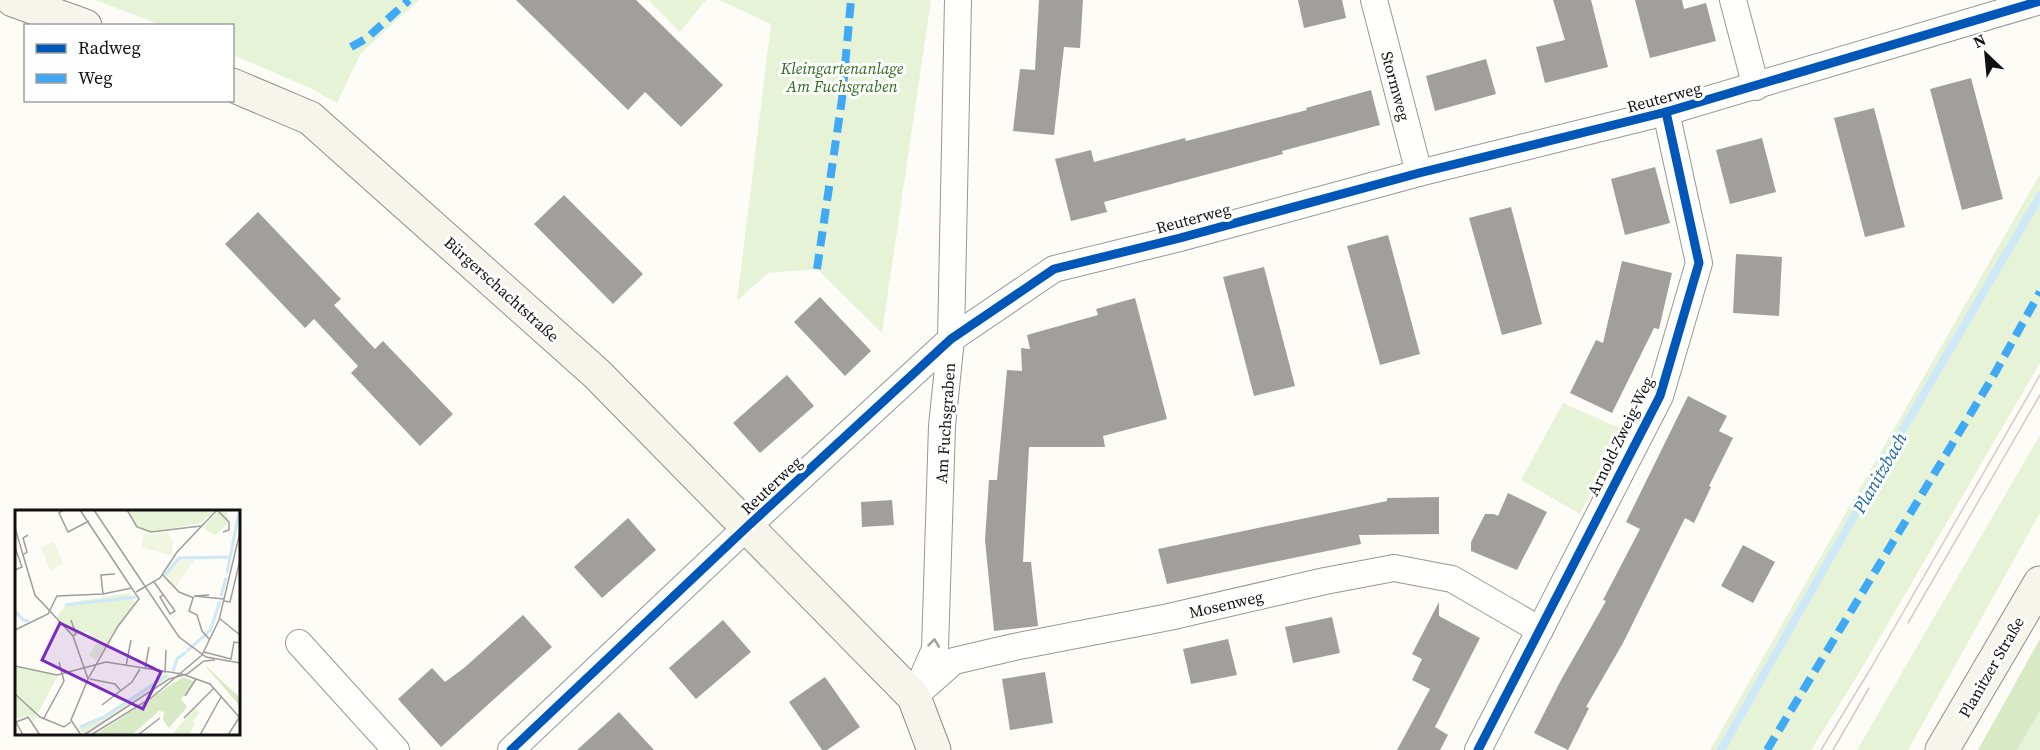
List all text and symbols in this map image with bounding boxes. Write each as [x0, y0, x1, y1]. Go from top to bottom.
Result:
legend [24, 24, 234, 102]
north arrow [1956, 24, 2016, 84]
text: N [1969, 28, 1990, 53]
text: Radweg [78, 35, 141, 60]
street label: Stormweg [1376, 49, 1416, 123]
park label: Kleingartenanlage Am Fuchsgraben [780, 57, 904, 97]
text: Weg [78, 65, 113, 90]
street label: Reuterweg [1624, 76, 1704, 118]
street label: Reuterweg [1153, 197, 1233, 239]
street label: Bürgerschachtstraße [440, 231, 564, 347]
street label: Am Fuchsgraben [930, 361, 960, 484]
street label: Arnold-Zweig-Weg [1582, 373, 1658, 499]
water label: Planitzbach [1846, 428, 1913, 519]
street label: Reuterweg [736, 451, 806, 519]
inset map [15, 510, 240, 735]
street label: Mosenweg [1187, 585, 1265, 623]
street label: Planitzer Straße [1953, 612, 2029, 722]
one-way arrow [927, 638, 940, 648]

